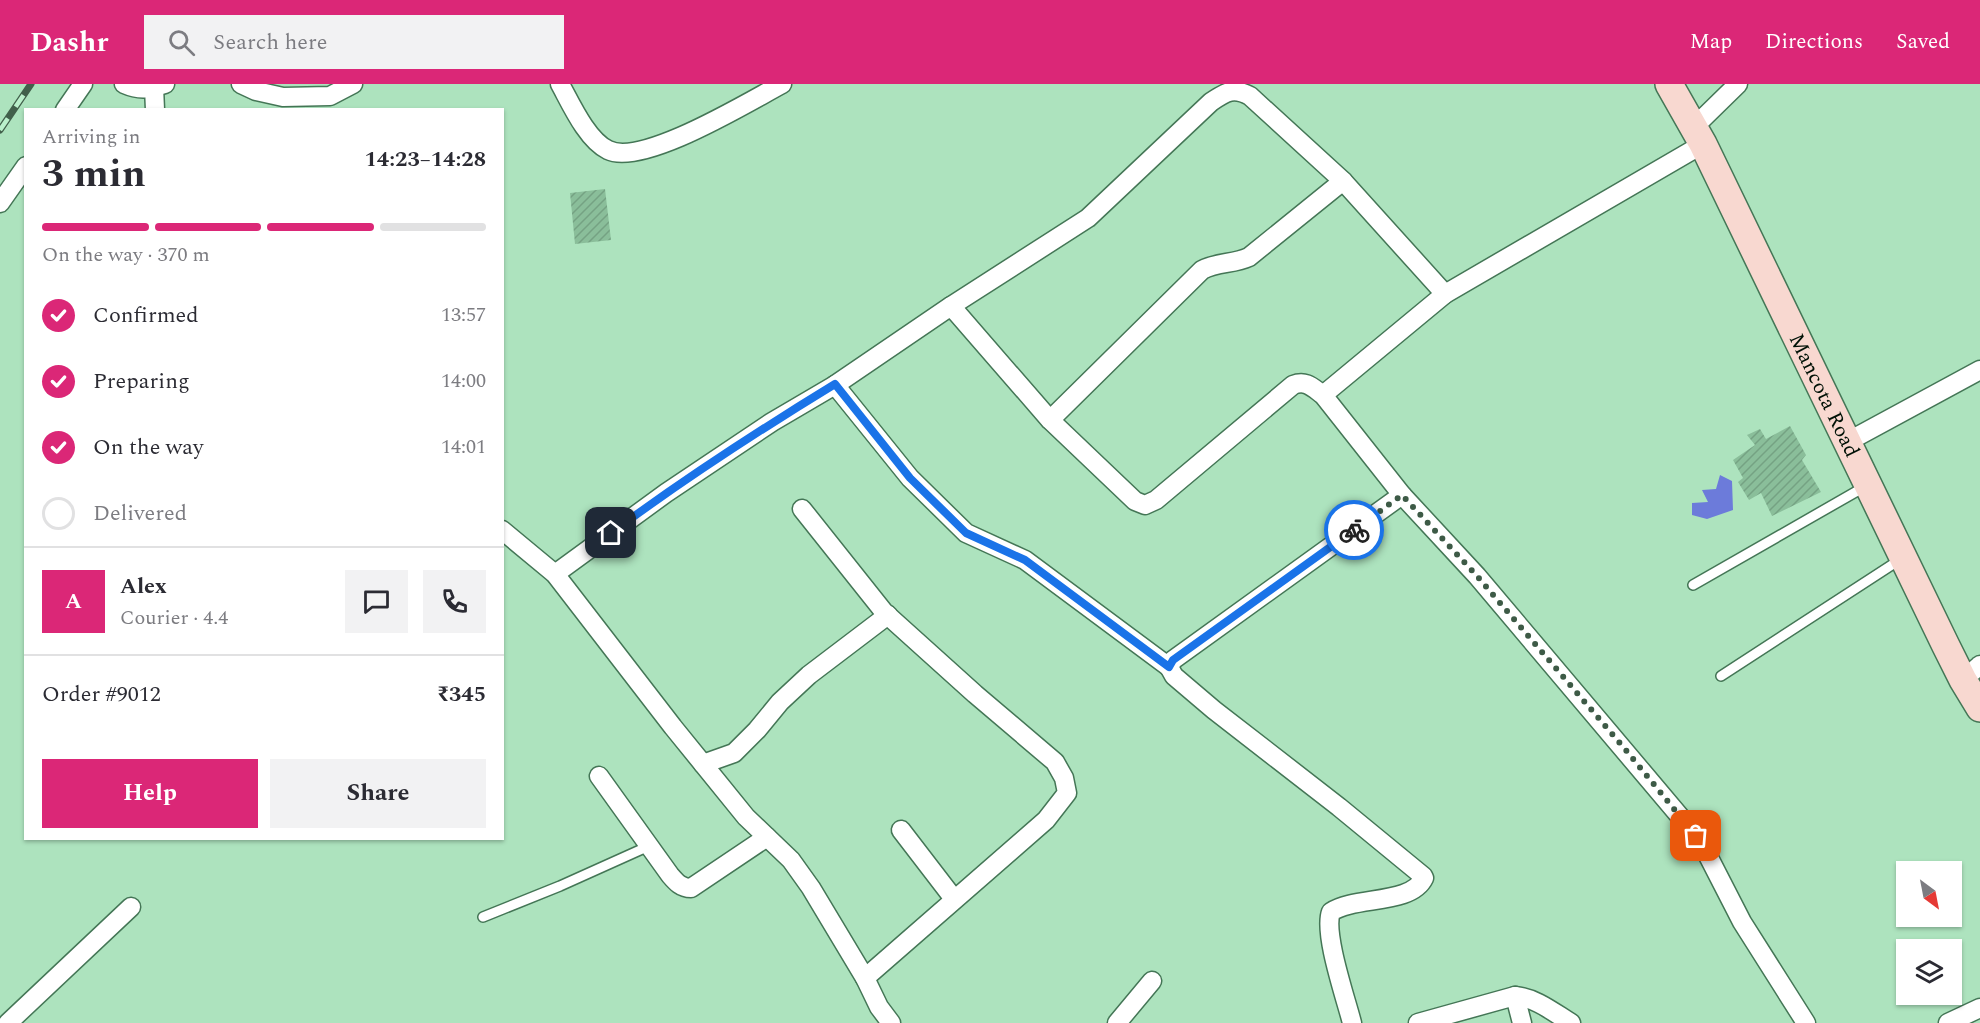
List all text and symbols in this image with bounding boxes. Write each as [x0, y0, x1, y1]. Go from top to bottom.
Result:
search box [144, 15, 564, 69]
text: Dashr [30, 21, 108, 64]
icon: search [165, 26, 198, 59]
text: Search here [213, 26, 327, 59]
text: Map [1690, 26, 1732, 58]
text: Directions [1765, 26, 1863, 58]
text: Saved [1896, 26, 1950, 58]
text: Arriving in [42, 122, 140, 152]
text: 14:23–14:28 [364, 143, 486, 176]
text: 3 min [42, 145, 146, 204]
text: On the way · 370 m [42, 240, 210, 270]
icon: check [42, 299, 75, 332]
text: Confirmed [93, 299, 199, 332]
text: 13:57 [441, 300, 486, 330]
street label: Mancota Road [1780, 328, 1867, 463]
icon: check [42, 365, 75, 398]
text: Preparing [93, 365, 190, 398]
text: 14:00 [441, 366, 486, 396]
icon: check [42, 431, 75, 464]
text: On the way [93, 431, 204, 464]
text: 14:01 [441, 432, 486, 462]
text: Delivered [93, 497, 187, 530]
courier [1324, 500, 1384, 560]
pin [585, 507, 636, 558]
icon: bike [1338, 514, 1371, 547]
icon: home [594, 516, 627, 549]
text: Alex [120, 570, 167, 603]
button: chat [345, 570, 408, 633]
button: phone [423, 570, 486, 633]
text: A [65, 585, 82, 618]
text: Courier · 4.4 [120, 603, 228, 633]
text: Order #9012 [42, 678, 161, 711]
text: ₹345 [437, 678, 486, 711]
button: Help [42, 759, 258, 828]
button: Share [270, 759, 486, 828]
pin [1670, 810, 1721, 861]
icon: bag [1679, 819, 1712, 852]
north arrow [1896, 861, 1962, 927]
map controls [1896, 861, 1962, 1005]
button: layers [1896, 939, 1962, 1005]

